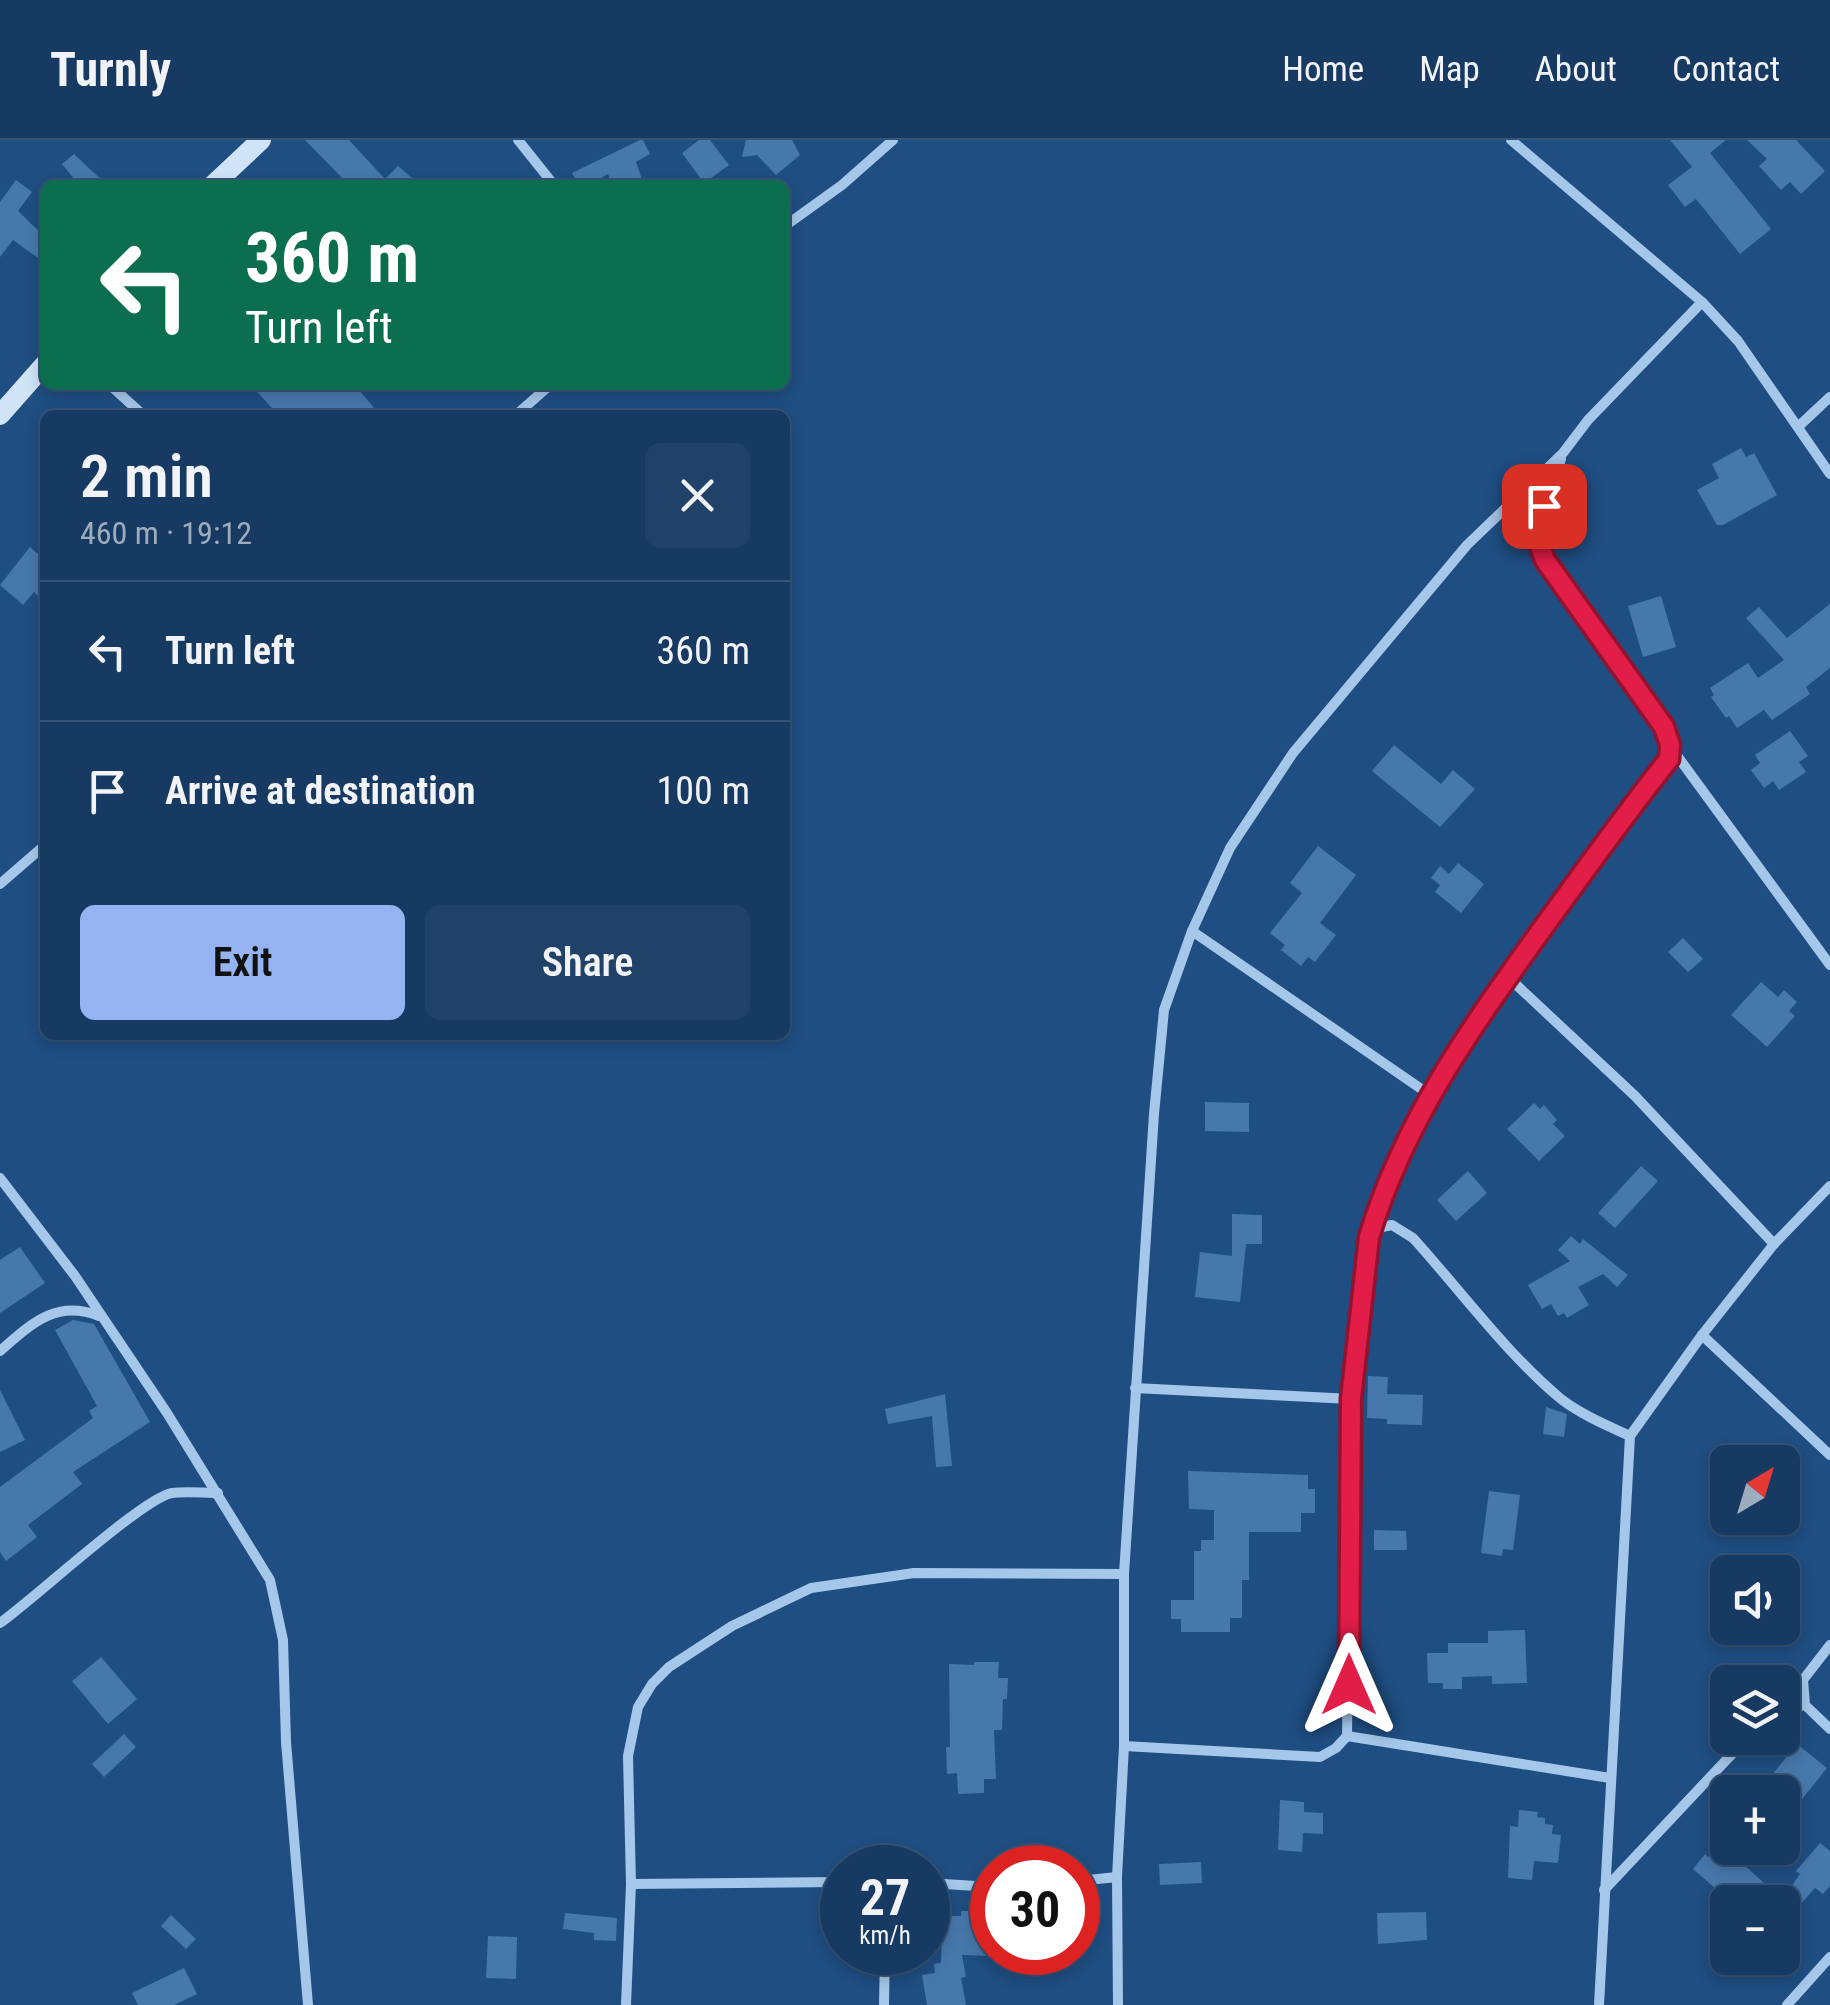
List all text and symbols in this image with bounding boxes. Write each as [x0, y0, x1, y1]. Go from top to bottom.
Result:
text: Turnly [50, 41, 171, 98]
text: Home [1282, 49, 1364, 90]
text: Map [1419, 49, 1480, 90]
text: About [1535, 49, 1617, 90]
text: Contact [1672, 49, 1780, 90]
text: 360 m [245, 217, 419, 299]
icon: left [80, 220, 210, 350]
text: Turn left [245, 301, 393, 354]
text: 2 min [80, 441, 213, 512]
button: close [645, 443, 750, 548]
pin [1502, 464, 1587, 549]
icon: arrive [1517, 479, 1572, 534]
text: 460 m · 19:12 [80, 514, 252, 552]
icon: left [80, 624, 135, 679]
text: Turn left [165, 629, 295, 673]
text: 360 m [656, 629, 750, 673]
icon: arrive [80, 764, 135, 819]
text: Arrive at destination [165, 769, 475, 813]
text: 100 m [656, 769, 750, 813]
button: Exit [80, 905, 405, 1020]
button: Share [425, 905, 750, 1020]
north arrow [1710, 1445, 1800, 1535]
map controls [1710, 1445, 1800, 1975]
button: sound [1710, 1555, 1800, 1645]
position arrow [1297, 1633, 1401, 1737]
button: layers [1710, 1665, 1800, 1755]
button: + [1710, 1775, 1800, 1865]
speed limit sign: 30 [970, 1845, 1100, 1975]
text: 27 [860, 1869, 910, 1927]
button: − [1710, 1885, 1800, 1975]
text: km/h [859, 1921, 911, 1950]

